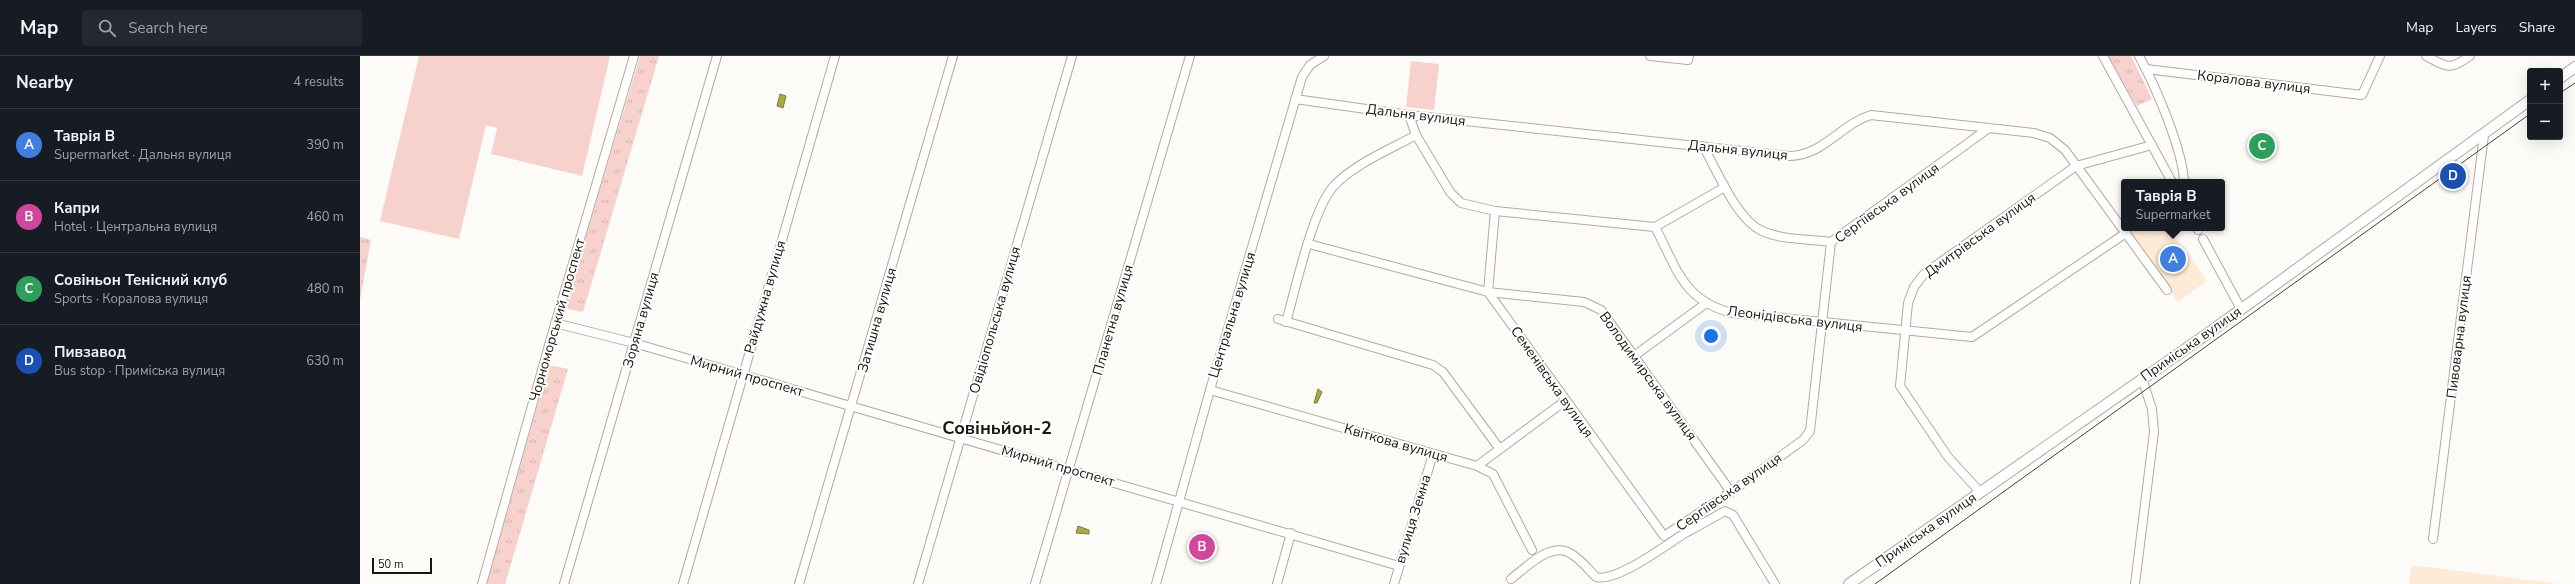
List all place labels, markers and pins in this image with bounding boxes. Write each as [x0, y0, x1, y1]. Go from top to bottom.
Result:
pin: C [2249, 131, 2275, 161]
pin: D [2440, 161, 2466, 191]
pin: A [2160, 244, 2186, 274]
pin: B [1189, 532, 1215, 562]

